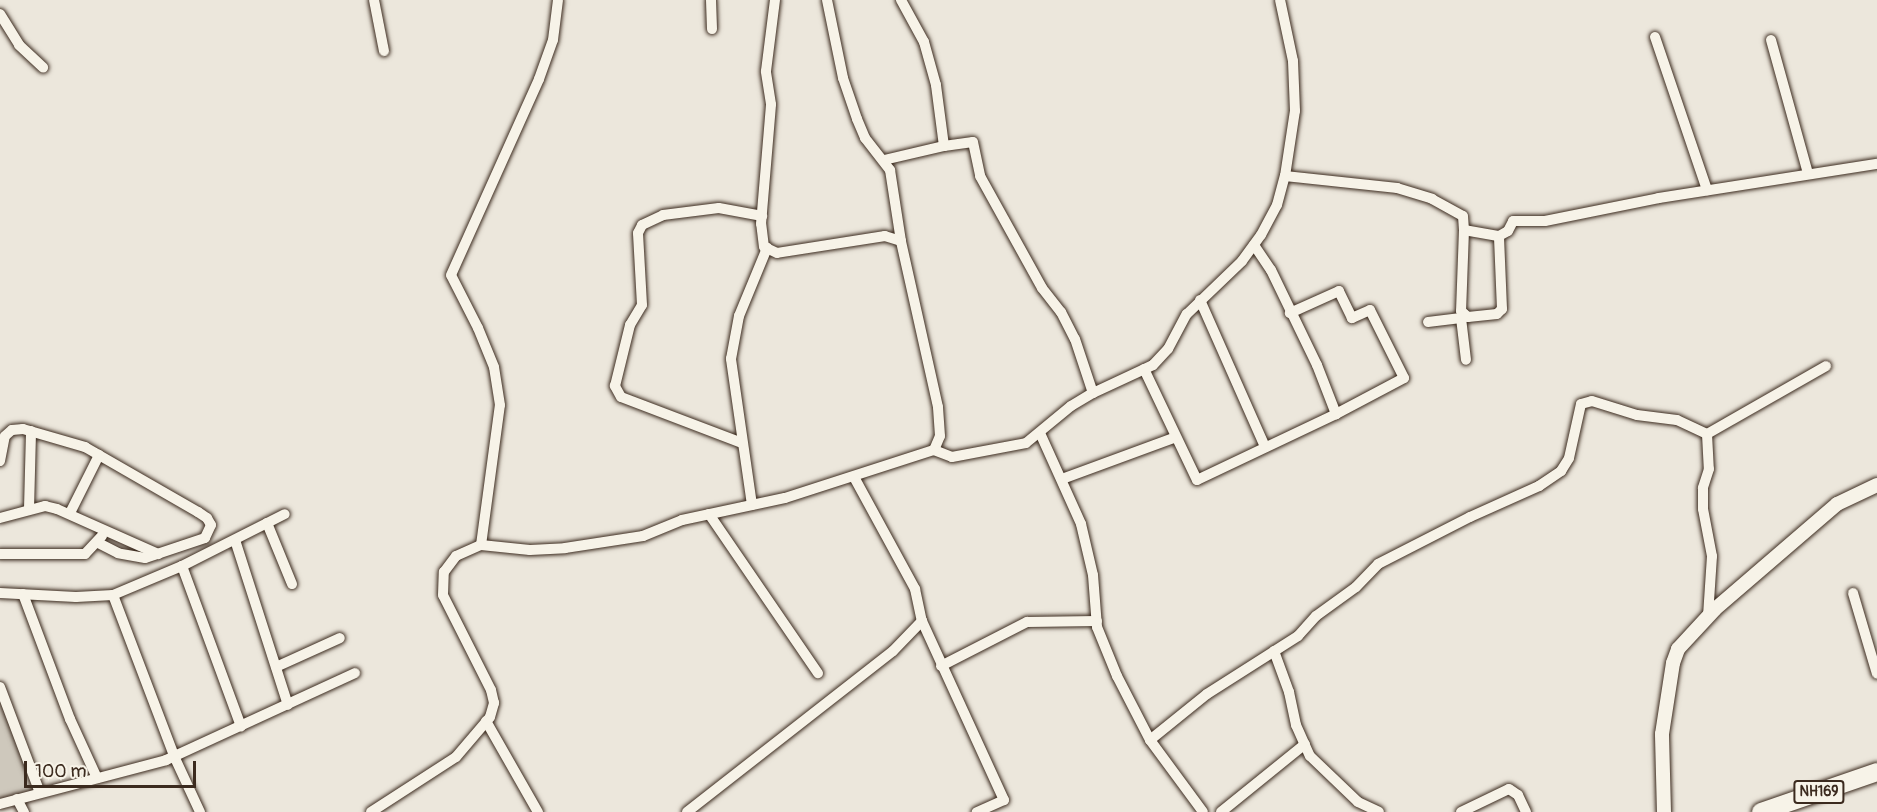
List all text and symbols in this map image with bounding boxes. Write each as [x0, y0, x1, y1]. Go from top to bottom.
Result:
scale bar [27, 749, 200, 787]
text: 100 m [35, 760, 87, 783]
road number: NH169 [1792, 781, 1846, 803]

